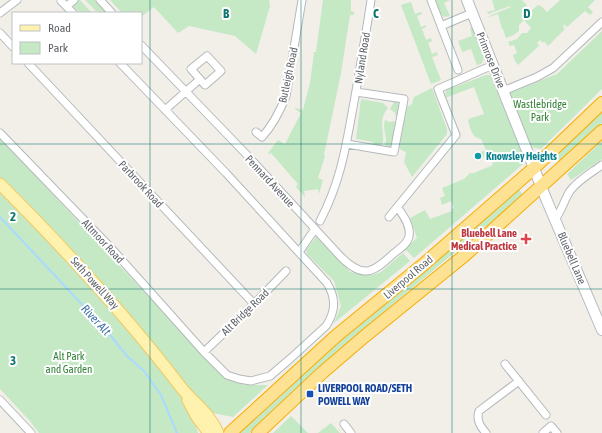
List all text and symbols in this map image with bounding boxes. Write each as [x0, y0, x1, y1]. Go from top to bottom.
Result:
text: B [223, 6, 230, 21]
text: C [373, 6, 379, 21]
text: D [523, 6, 531, 21]
legend [12, 12, 142, 64]
text: Road [48, 21, 71, 35]
street label: Primrose Drive [474, 30, 508, 90]
street label: Nyland Road [352, 31, 372, 85]
text: Park [48, 41, 69, 55]
street label: Butleigh Road [276, 46, 300, 104]
park label: Wastlebridge Park [513, 98, 567, 123]
place label: Knowsley Heights [486, 150, 557, 162]
marker: Knowsley Heights [473, 151, 483, 161]
street label: Pennard Avenue [243, 153, 297, 209]
street label: Parbrook Road [116, 158, 166, 210]
text: 2 [10, 209, 16, 224]
street label: Altmoor Road [80, 217, 126, 265]
place label: Bluebell Lane Medical Practice [451, 227, 517, 252]
street label: Bluebell Lane [556, 230, 588, 286]
marker: Bluebell Lane Medical Practice [520, 233, 532, 245]
street label: Liverpool Road [381, 253, 435, 301]
street label: Seth Powell Way [68, 254, 122, 312]
street label: Alt Bridge Road [219, 286, 271, 338]
water label: River Alt [78, 302, 114, 339]
park label: Alt Park and Garden [46, 350, 92, 375]
text: 3 [10, 353, 16, 368]
place label: LIVERPOOL ROAD/SETH POWELL WAY [318, 382, 412, 407]
marker: LIVERPOOL ROAD/SETH POWELL WAY [305, 389, 315, 399]

